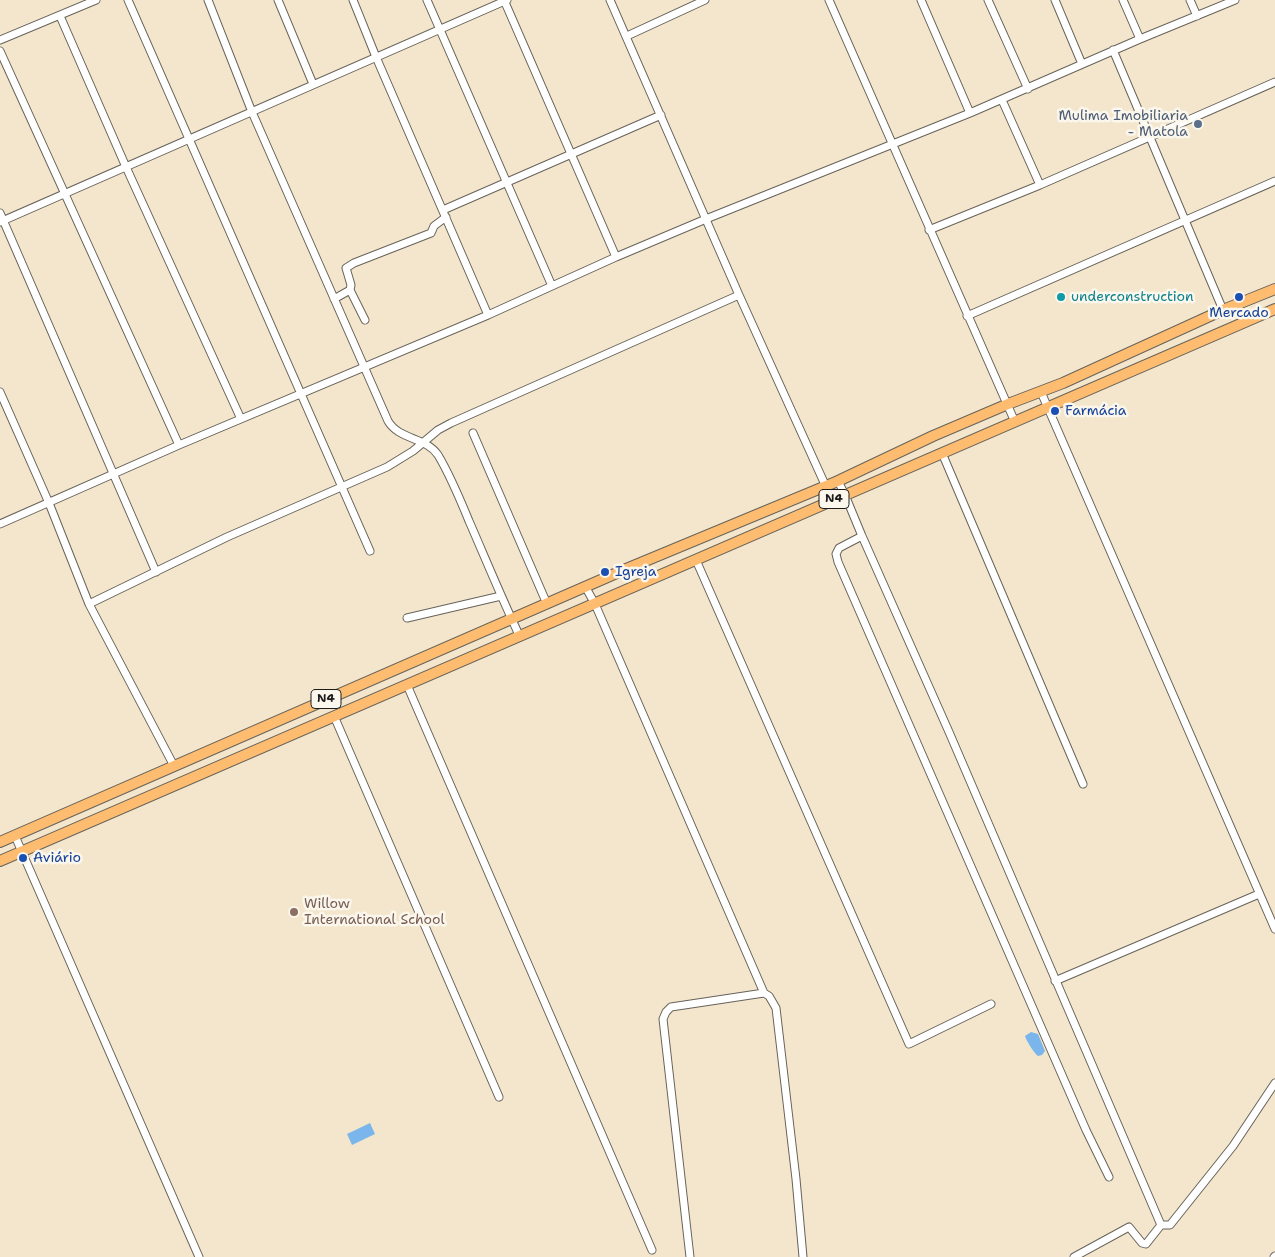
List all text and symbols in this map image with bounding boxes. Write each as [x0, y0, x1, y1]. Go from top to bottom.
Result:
place label: Mulima Imobiliaria - Matola [1058, 108, 1188, 140]
marker: Mulima Imobiliaria - Matola [1192, 118, 1204, 130]
place label: underconstruction [1071, 289, 1194, 305]
marker: underconstruction [1055, 291, 1067, 303]
marker: Mercado [1233, 291, 1245, 303]
place label: Mercado [1209, 305, 1269, 321]
place label: Farmácia [1065, 403, 1127, 419]
marker: Farmácia [1049, 405, 1061, 417]
road number: N4 [819, 489, 849, 508]
place label: Igreja [615, 564, 656, 580]
marker: Igreja [599, 566, 611, 578]
road number: N4 [311, 690, 341, 709]
place label: Aviário [33, 850, 81, 866]
marker: Aviário [17, 852, 29, 864]
place label: Willow International School [304, 896, 445, 929]
marker: Willow International School [288, 906, 300, 918]

